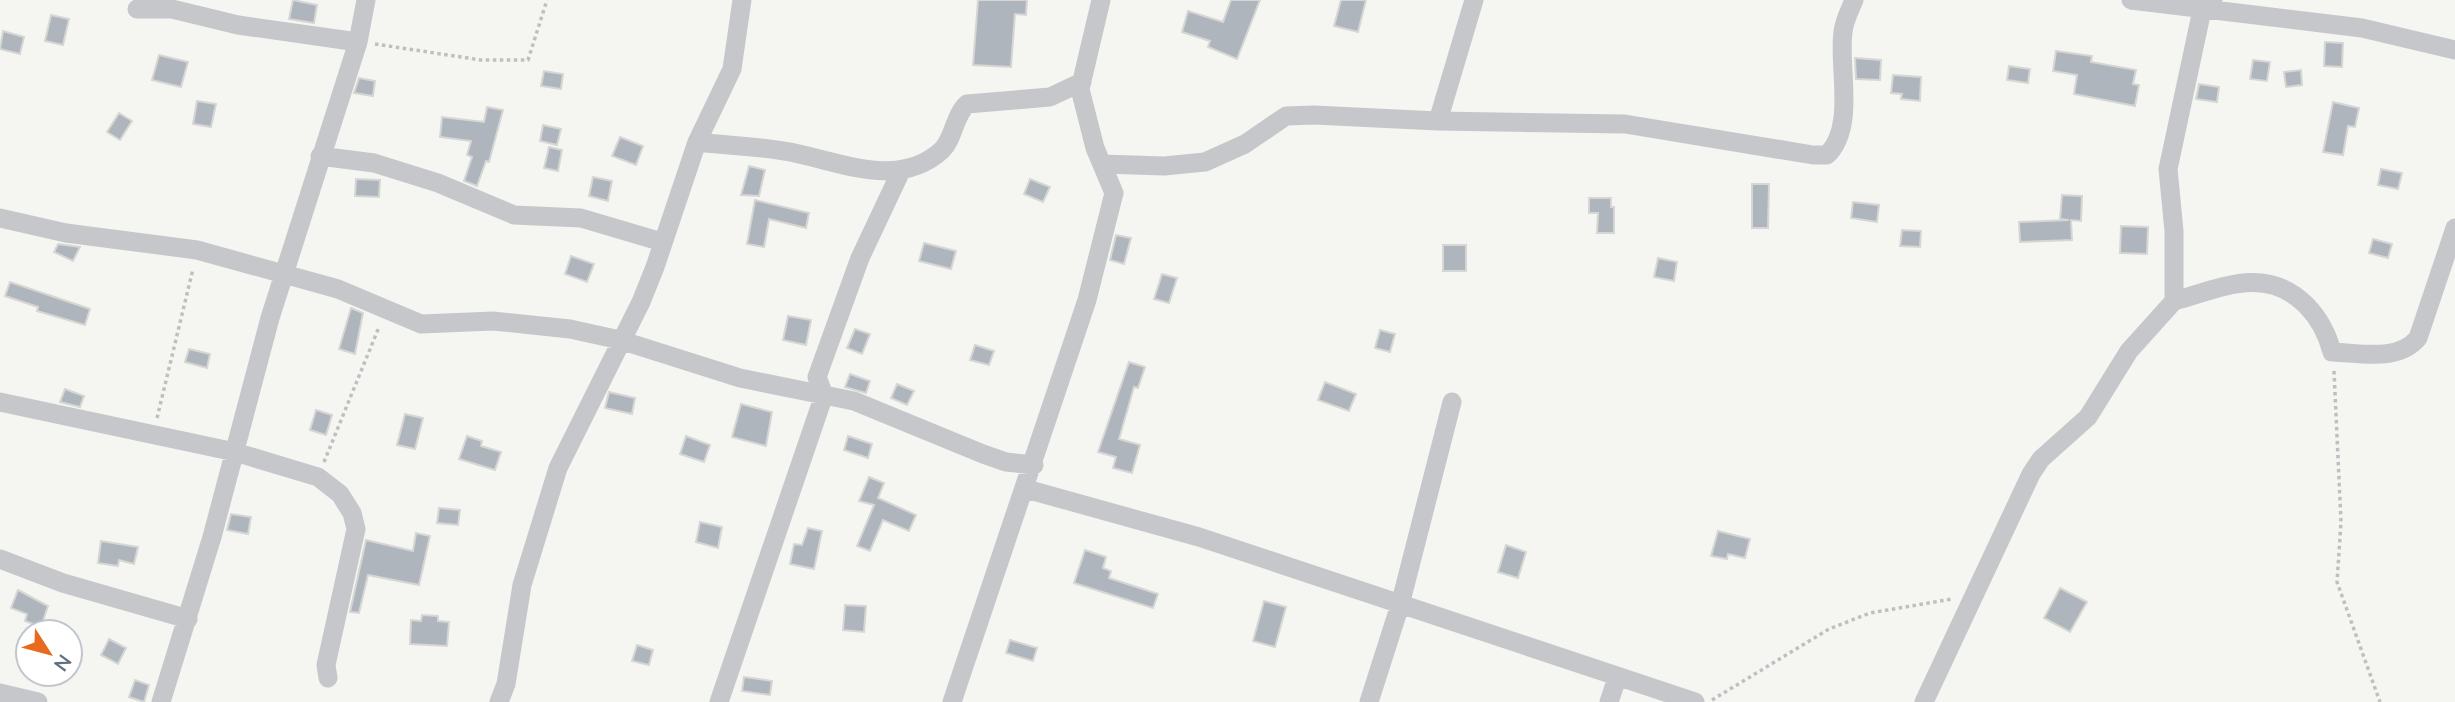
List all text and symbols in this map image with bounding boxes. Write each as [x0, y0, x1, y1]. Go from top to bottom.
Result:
north arrow [14, 618, 84, 688]
text: N [50, 651, 77, 676]

